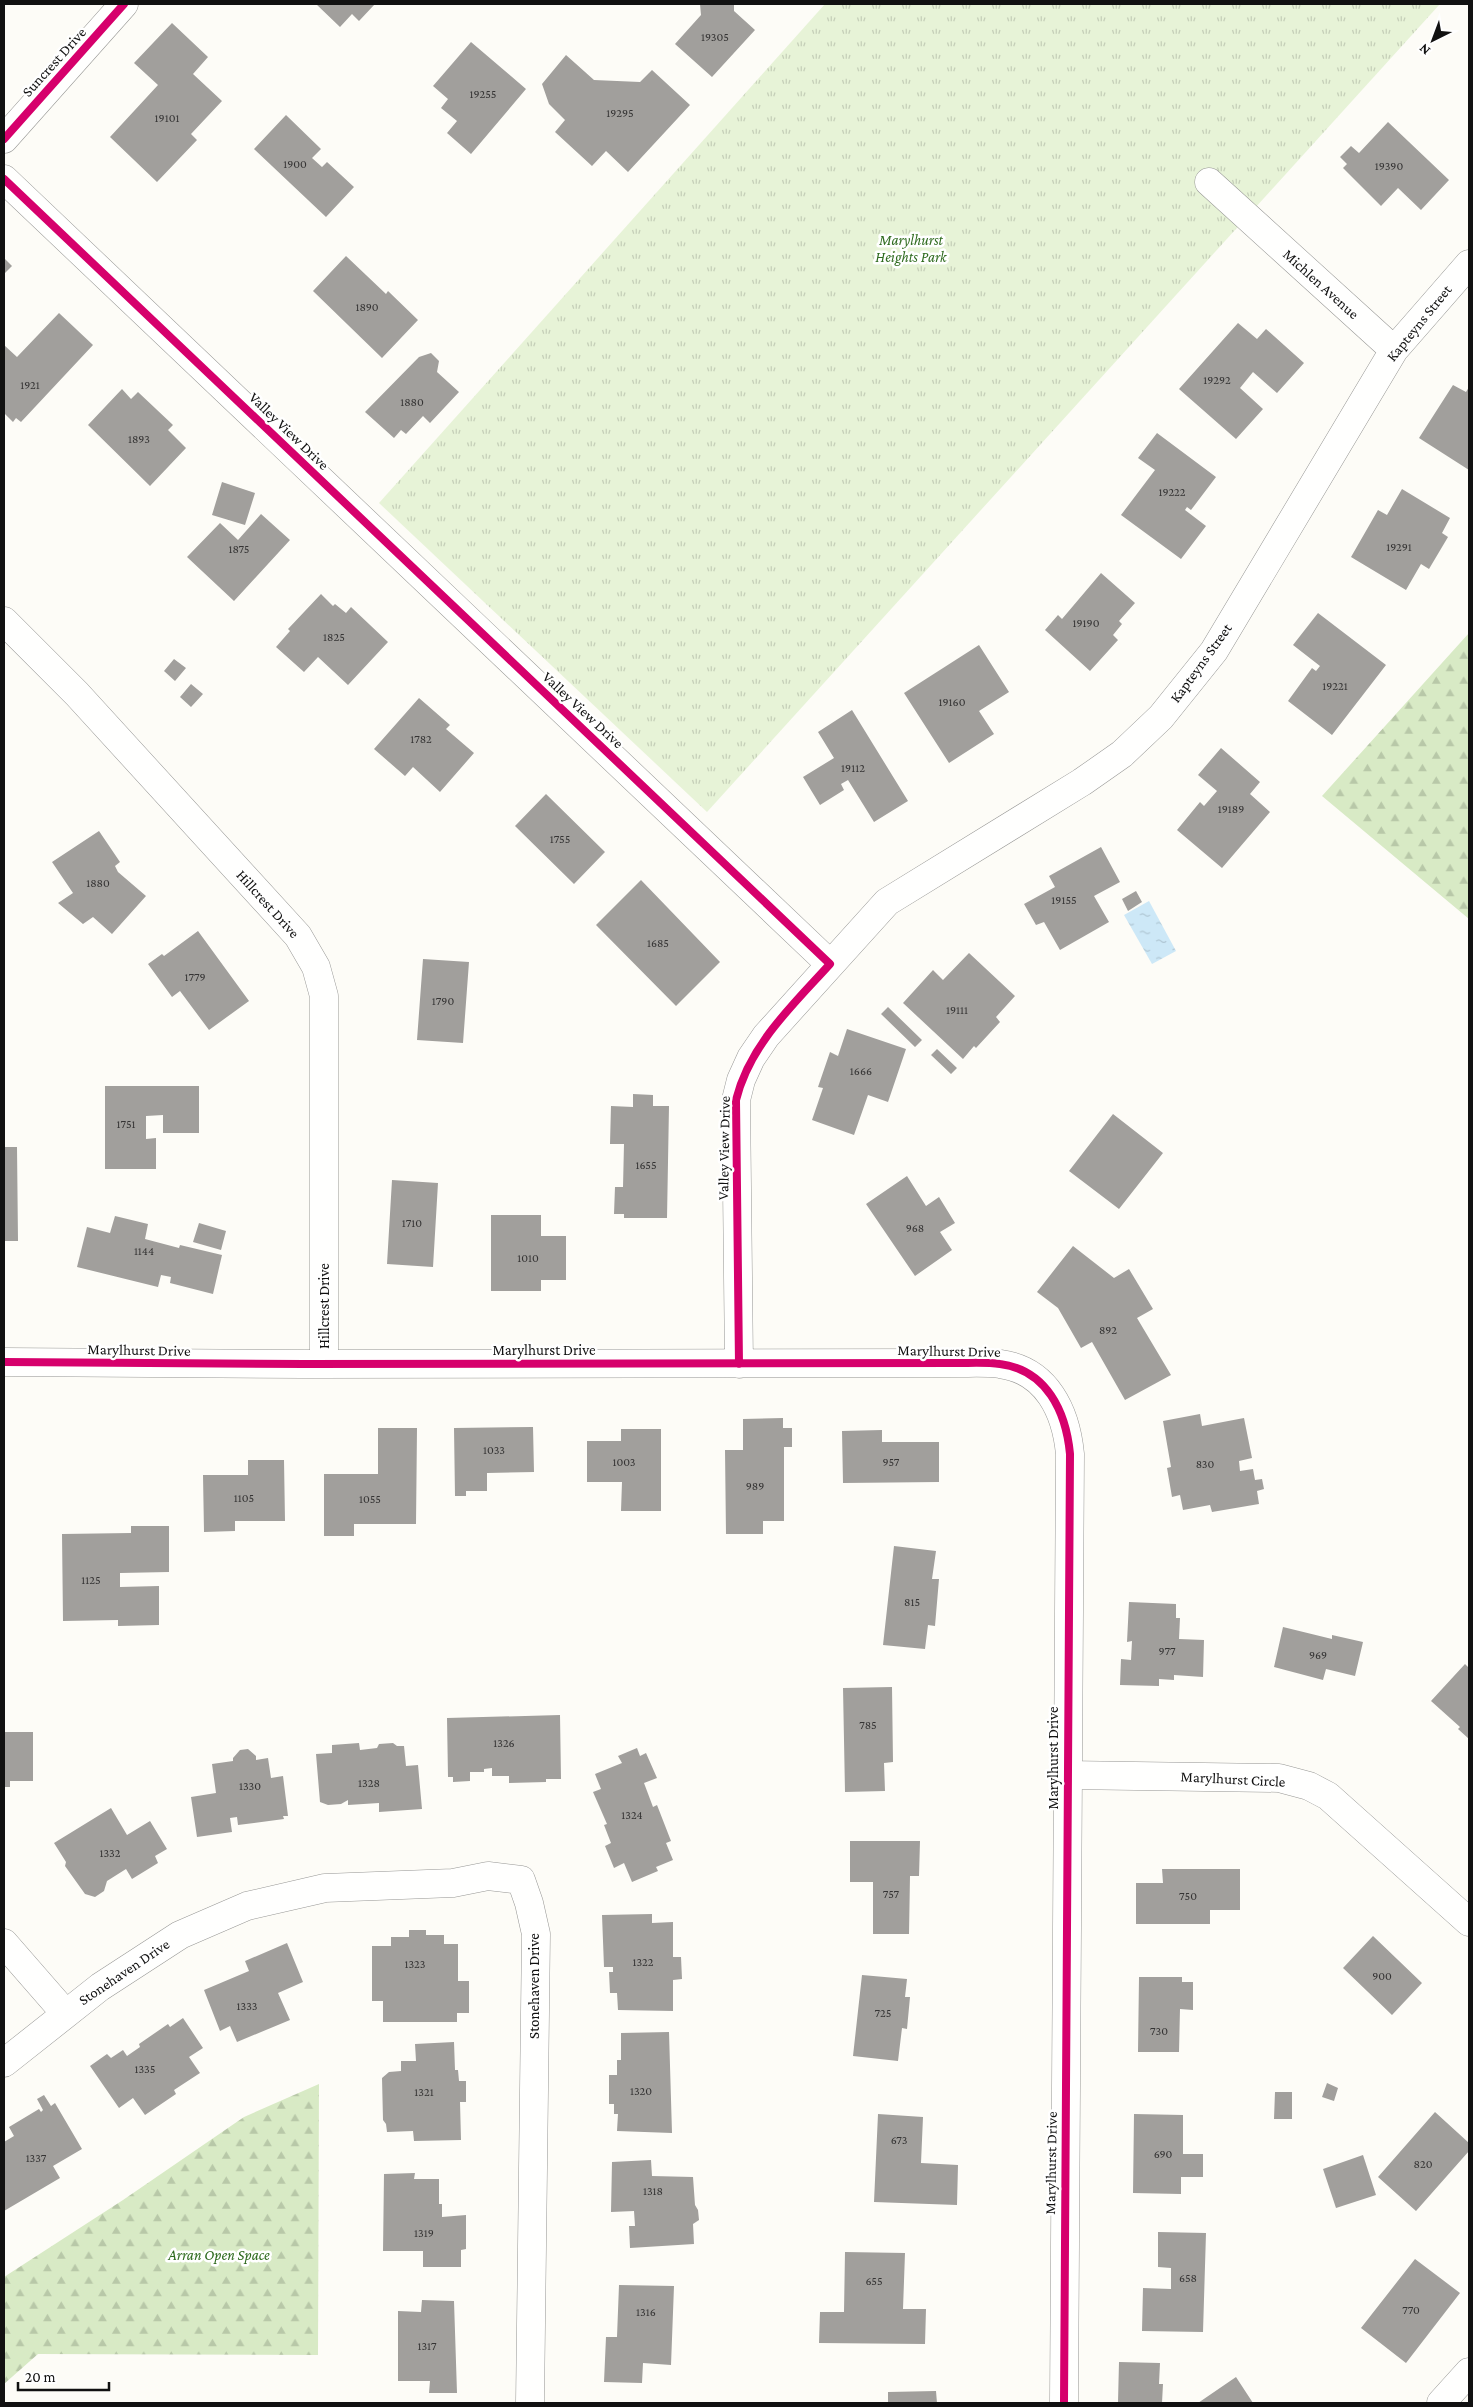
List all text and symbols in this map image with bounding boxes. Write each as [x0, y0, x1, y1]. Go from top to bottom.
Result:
north arrow [1408, 15, 1458, 65]
street label: Suncrest Drive [19, 24, 89, 100]
house number: 19305 [701, 30, 729, 44]
text: N [1415, 40, 1433, 59]
house number: 19255 [470, 87, 496, 101]
house number: 19295 [606, 106, 634, 120]
house number: 19101 [155, 111, 179, 125]
house number: 1900 [283, 157, 307, 171]
house number: 19390 [1375, 159, 1403, 173]
park label: Marylhurst Heights Park [875, 232, 948, 266]
street label: Michlen Avenue [1280, 246, 1362, 322]
street label: Kapteyns Street [1383, 281, 1456, 365]
house number: 1890 [355, 300, 379, 314]
house number: 19292 [1203, 373, 1231, 387]
house number: 1921 [20, 378, 40, 392]
street label: Valley View Drive [245, 389, 332, 474]
house number: 1880 [400, 395, 424, 409]
house number: 1893 [128, 432, 150, 446]
house number: 19222 [1159, 485, 1186, 499]
house number: 19291 [1386, 540, 1412, 554]
house number: 1875 [229, 542, 250, 556]
house number: 19190 [1073, 616, 1100, 630]
street label: Kapteyns Street [1167, 620, 1236, 706]
house number: 1825 [323, 630, 345, 644]
street label: Valley View Drive [539, 669, 627, 752]
house number: 19221 [1322, 679, 1348, 693]
house number: 19160 [939, 695, 966, 709]
house number: 1782 [410, 732, 432, 746]
house number: 19112 [841, 761, 865, 775]
house number: 19189 [1218, 802, 1244, 816]
house number: 1755 [550, 832, 570, 846]
street label: Hillcrest Drive [233, 867, 303, 942]
house number: 1880 [86, 876, 110, 890]
house number: 19155 [1051, 893, 1077, 907]
house number: 1685 [647, 936, 669, 950]
house number: 1779 [184, 970, 206, 984]
house number: 1790 [432, 994, 454, 1008]
house number: 19111 [946, 1003, 968, 1017]
house number: 1666 [850, 1064, 872, 1078]
street label: Valley View Drive [715, 1095, 734, 1200]
house number: 1751 [117, 1117, 136, 1131]
house number: 1655 [635, 1158, 657, 1172]
house number: 1710 [402, 1216, 422, 1230]
house number: 968 [906, 1221, 924, 1235]
house number: 1144 [134, 1244, 154, 1258]
house number: 1010 [517, 1251, 539, 1265]
street label: Hillcrest Drive [316, 1263, 332, 1349]
house number: 892 [1099, 1323, 1117, 1337]
street label: Marylhurst Drive [87, 1341, 191, 1360]
street label: Marylhurst Drive [492, 1342, 596, 1359]
street label: Marylhurst Drive [897, 1342, 1001, 1361]
house number: 1033 [483, 1443, 505, 1457]
house number: 1003 [612, 1455, 636, 1469]
house number: 957 [883, 1455, 900, 1469]
house number: 830 [1196, 1457, 1215, 1471]
house number: 989 [746, 1479, 764, 1493]
house number: 1105 [234, 1491, 254, 1505]
house number: 1055 [359, 1492, 381, 1506]
house number: 1125 [81, 1573, 101, 1587]
house number: 815 [904, 1595, 920, 1609]
house number: 977 [1159, 1644, 1176, 1658]
house number: 969 [1309, 1648, 1327, 1662]
street label: Marylhurst Drive [1045, 1706, 1062, 1810]
house number: 785 [859, 1718, 877, 1732]
house number: 1326 [493, 1736, 515, 1750]
street label: Marylhurst Circle [1180, 1768, 1286, 1791]
house number: 1328 [358, 1776, 380, 1790]
house number: 1330 [239, 1779, 261, 1793]
house number: 1324 [621, 1808, 643, 1822]
house number: 1332 [100, 1846, 121, 1860]
house number: 757 [883, 1887, 900, 1901]
house number: 750 [1179, 1889, 1197, 1903]
street label: Stonehaven Drive [526, 1933, 542, 2039]
street label: Stonehaven Drive [76, 1936, 173, 2008]
house number: 1322 [633, 1955, 654, 1969]
house number: 1323 [404, 1957, 426, 1971]
house number: 900 [1372, 1969, 1392, 1983]
house number: 1333 [237, 1999, 258, 2013]
house number: 725 [875, 2006, 891, 2020]
house number: 730 [1150, 2024, 1168, 2038]
house number: 1335 [135, 2062, 155, 2076]
house number: 1320 [630, 2084, 652, 2098]
house number: 1321 [414, 2085, 434, 2099]
street label: Marylhurst Drive [1042, 2111, 1061, 2215]
house number: 673 [891, 2133, 908, 2147]
house number: 690 [1154, 2147, 1173, 2161]
house number: 1337 [26, 2151, 47, 2165]
house number: 820 [1414, 2157, 1433, 2171]
house number: 1318 [643, 2184, 663, 2198]
house number: 1319 [414, 2226, 434, 2240]
park label: Arran Open Space [167, 2247, 270, 2264]
house number: 658 [1179, 2271, 1197, 2285]
house number: 655 [865, 2274, 883, 2288]
house number: 770 [1402, 2303, 1420, 2317]
house number: 1316 [636, 2305, 656, 2319]
house number: 1317 [417, 2339, 437, 2353]
scale bar [18, 2360, 109, 2392]
text: 20 m [25, 2369, 56, 2385]

